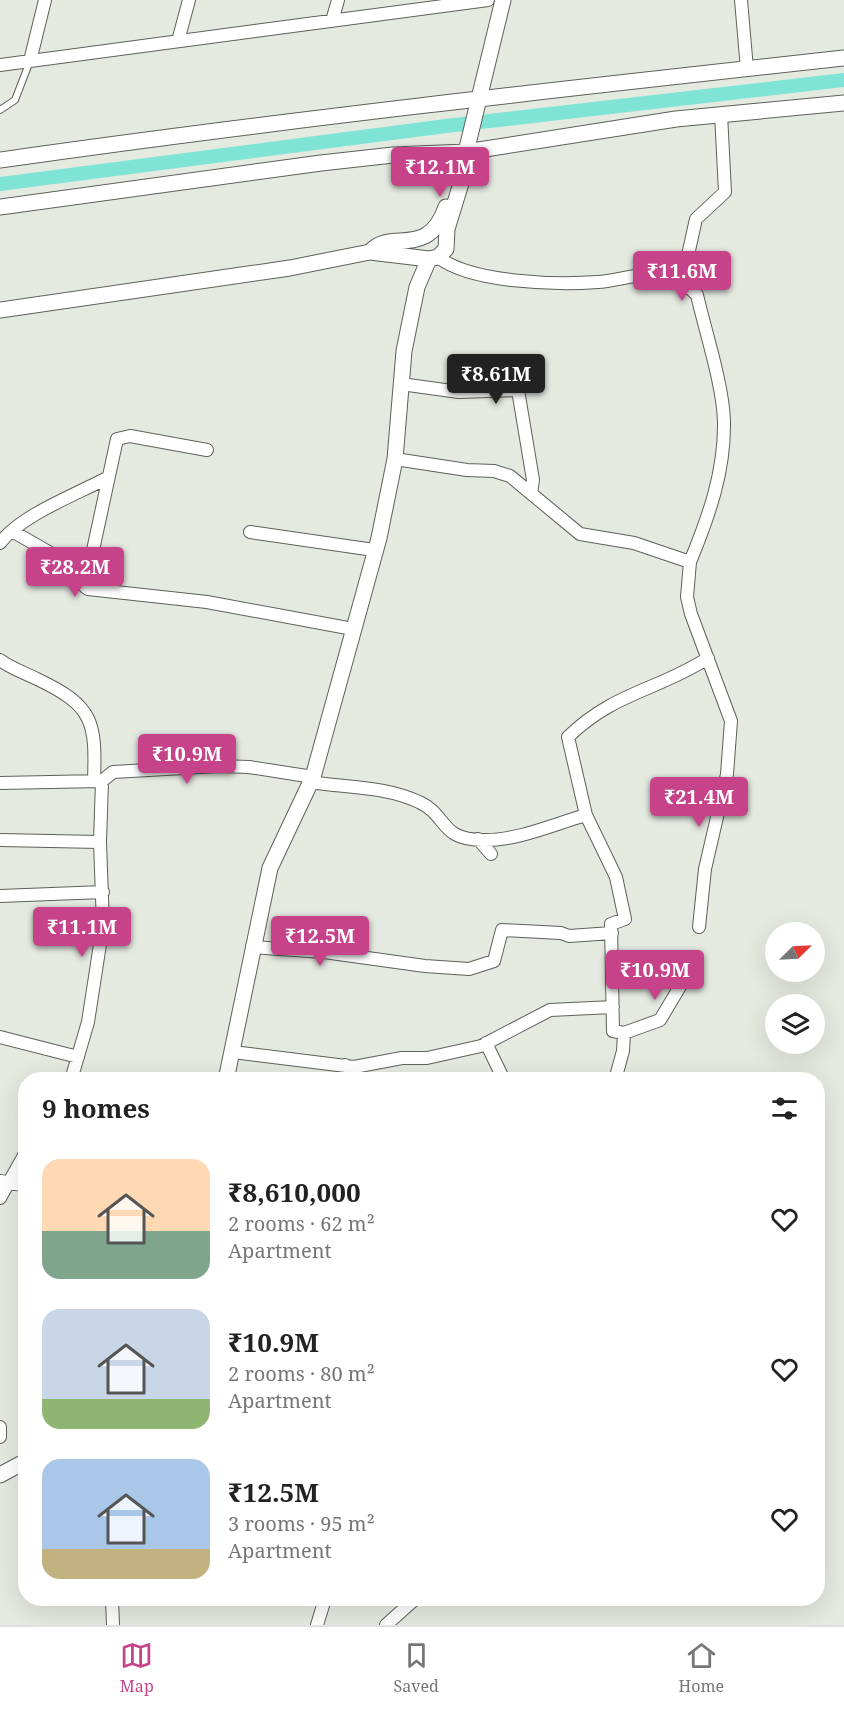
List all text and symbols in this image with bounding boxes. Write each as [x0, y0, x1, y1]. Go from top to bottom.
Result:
pin: ₹12.1M [391, 147, 489, 198]
text: ₹12.1M [405, 153, 475, 180]
pin: ₹11.6M [633, 251, 731, 302]
text: ₹11.6M [647, 257, 717, 284]
pin: ₹8.61M [447, 354, 545, 405]
text: ₹8.61M [461, 360, 531, 387]
pin: ₹28.2M [26, 547, 124, 598]
text: ₹28.2M [40, 553, 110, 580]
pin: ₹10.9M [138, 734, 236, 785]
text: ₹10.9M [152, 740, 222, 767]
pin: ₹21.4M [650, 777, 748, 828]
text: ₹21.4M [664, 783, 734, 810]
pin: ₹11.1M [33, 907, 131, 958]
text: ₹11.1M [47, 913, 117, 940]
pin: ₹12.5M [271, 916, 369, 967]
text: ₹12.5M [285, 922, 355, 949]
north arrow [765, 922, 825, 982]
map controls [765, 922, 825, 1054]
pin: ₹10.9M [606, 950, 704, 1001]
text: ₹10.9M [620, 956, 690, 983]
button: layers [765, 994, 825, 1054]
text: 9 homes [42, 1090, 150, 1126]
icon: filters [768, 1092, 801, 1125]
text: ₹8,610,000 [228, 1174, 361, 1210]
icon: home [90, 1183, 162, 1255]
icon: heart [768, 1203, 801, 1236]
text: 2 rooms · 62 m² [228, 1210, 375, 1237]
text: Apartment [228, 1237, 332, 1264]
text: ₹10.9M [228, 1324, 319, 1360]
icon: home [90, 1333, 162, 1405]
icon: heart [768, 1353, 801, 1386]
text: 2 rooms · 80 m² [228, 1360, 375, 1387]
text: Apartment [228, 1387, 332, 1414]
text: ₹12.5M [228, 1474, 319, 1510]
icon: home [90, 1483, 162, 1555]
icon: heart [768, 1503, 801, 1536]
text: 3 rooms · 95 m² [228, 1510, 375, 1537]
text: Apartment [228, 1537, 332, 1564]
tab: Map [120, 1639, 154, 1697]
tab: Saved [393, 1639, 439, 1697]
tab: Home [679, 1639, 724, 1697]

